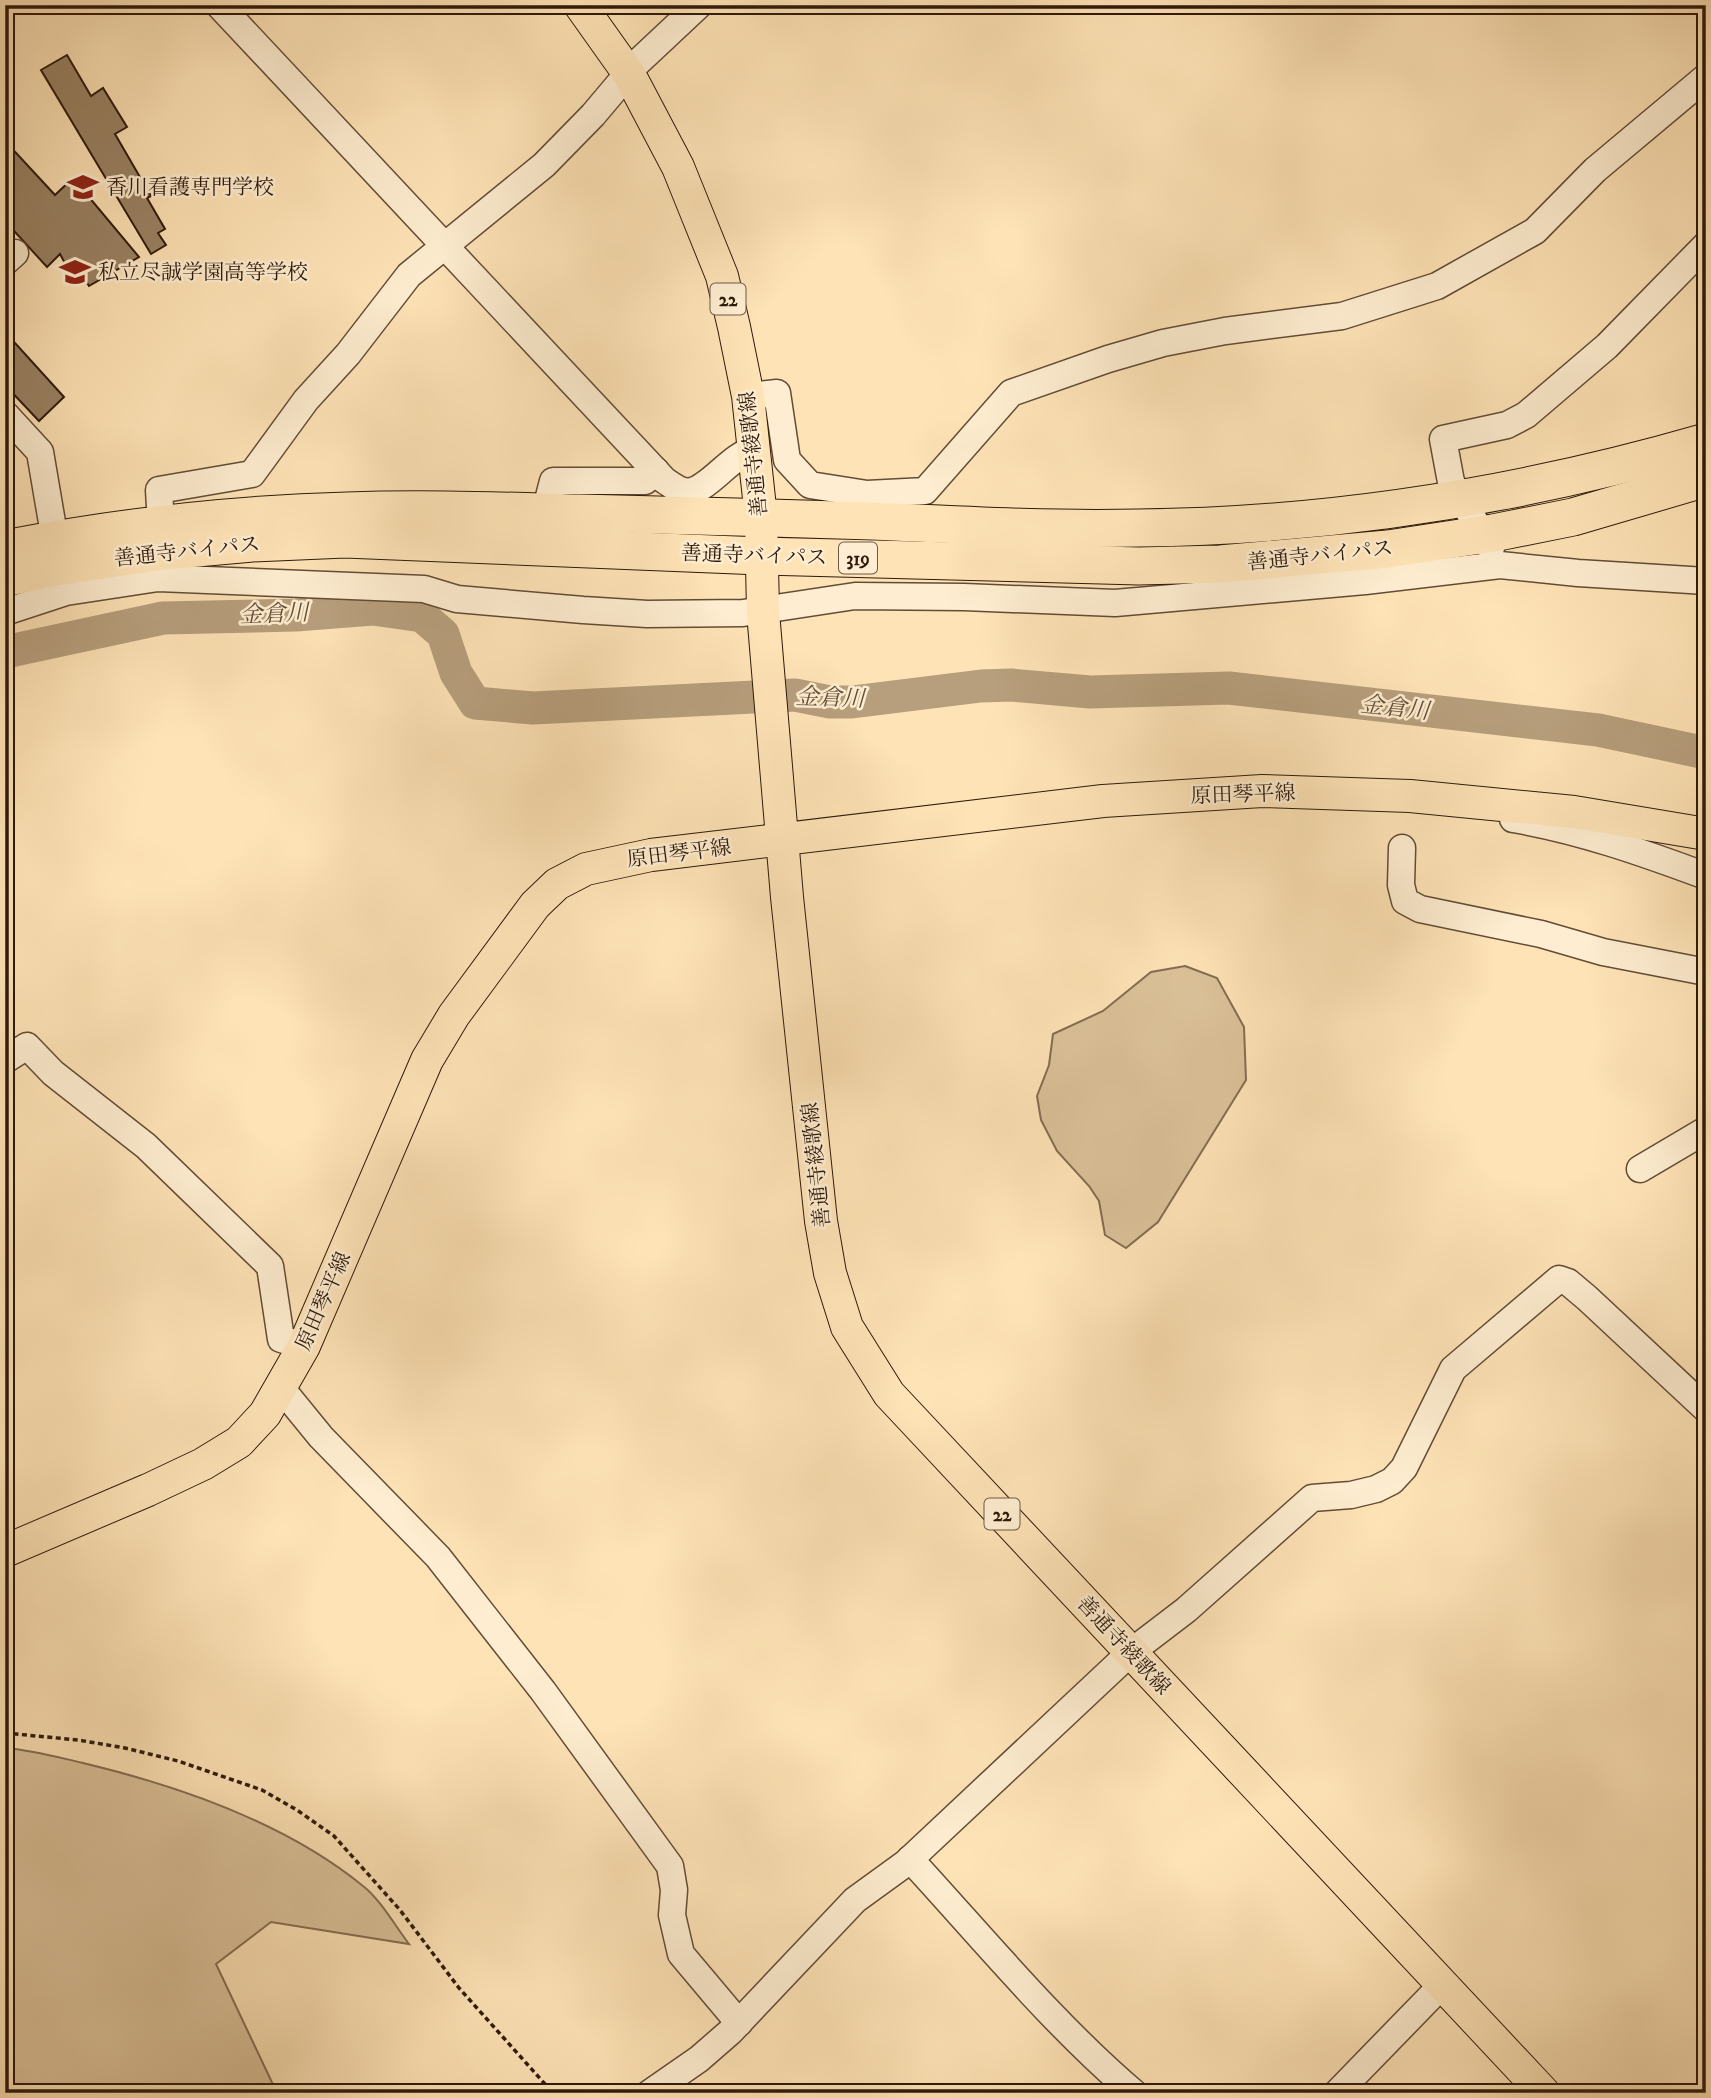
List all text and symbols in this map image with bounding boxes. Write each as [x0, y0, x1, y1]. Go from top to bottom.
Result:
school or university icon: 香川看護専門学校 [66, 170, 100, 204]
place label: 香川看護専門学校 [106, 175, 274, 201]
school or university icon: 私立尽誠学園高等学校 [58, 255, 92, 289]
place label: 私立尽誠学園高等学校 [98, 260, 308, 286]
road number: 22 [710, 284, 746, 314]
street label: 善通寺綾歌線 [734, 390, 774, 518]
street label: 善通寺バイパス [113, 531, 261, 573]
street label: 善通寺バイパス [1246, 535, 1394, 577]
street label: 善通寺バイパス [680, 540, 828, 572]
road number: 319 [839, 542, 877, 573]
water label: 金倉川 [239, 599, 312, 630]
water label: 金倉川 [795, 683, 868, 714]
water label: 金倉川 [1359, 690, 1434, 727]
street label: 原田琴平線 [1190, 780, 1296, 810]
street label: 原田琴平線 [625, 835, 733, 873]
street label: 善通寺綾歌線 [797, 1101, 837, 1229]
street label: 原田琴平線 [291, 1248, 357, 1355]
road number: 22 [984, 1498, 1020, 1530]
street label: 善通寺綾歌線 [1071, 1591, 1176, 1701]

